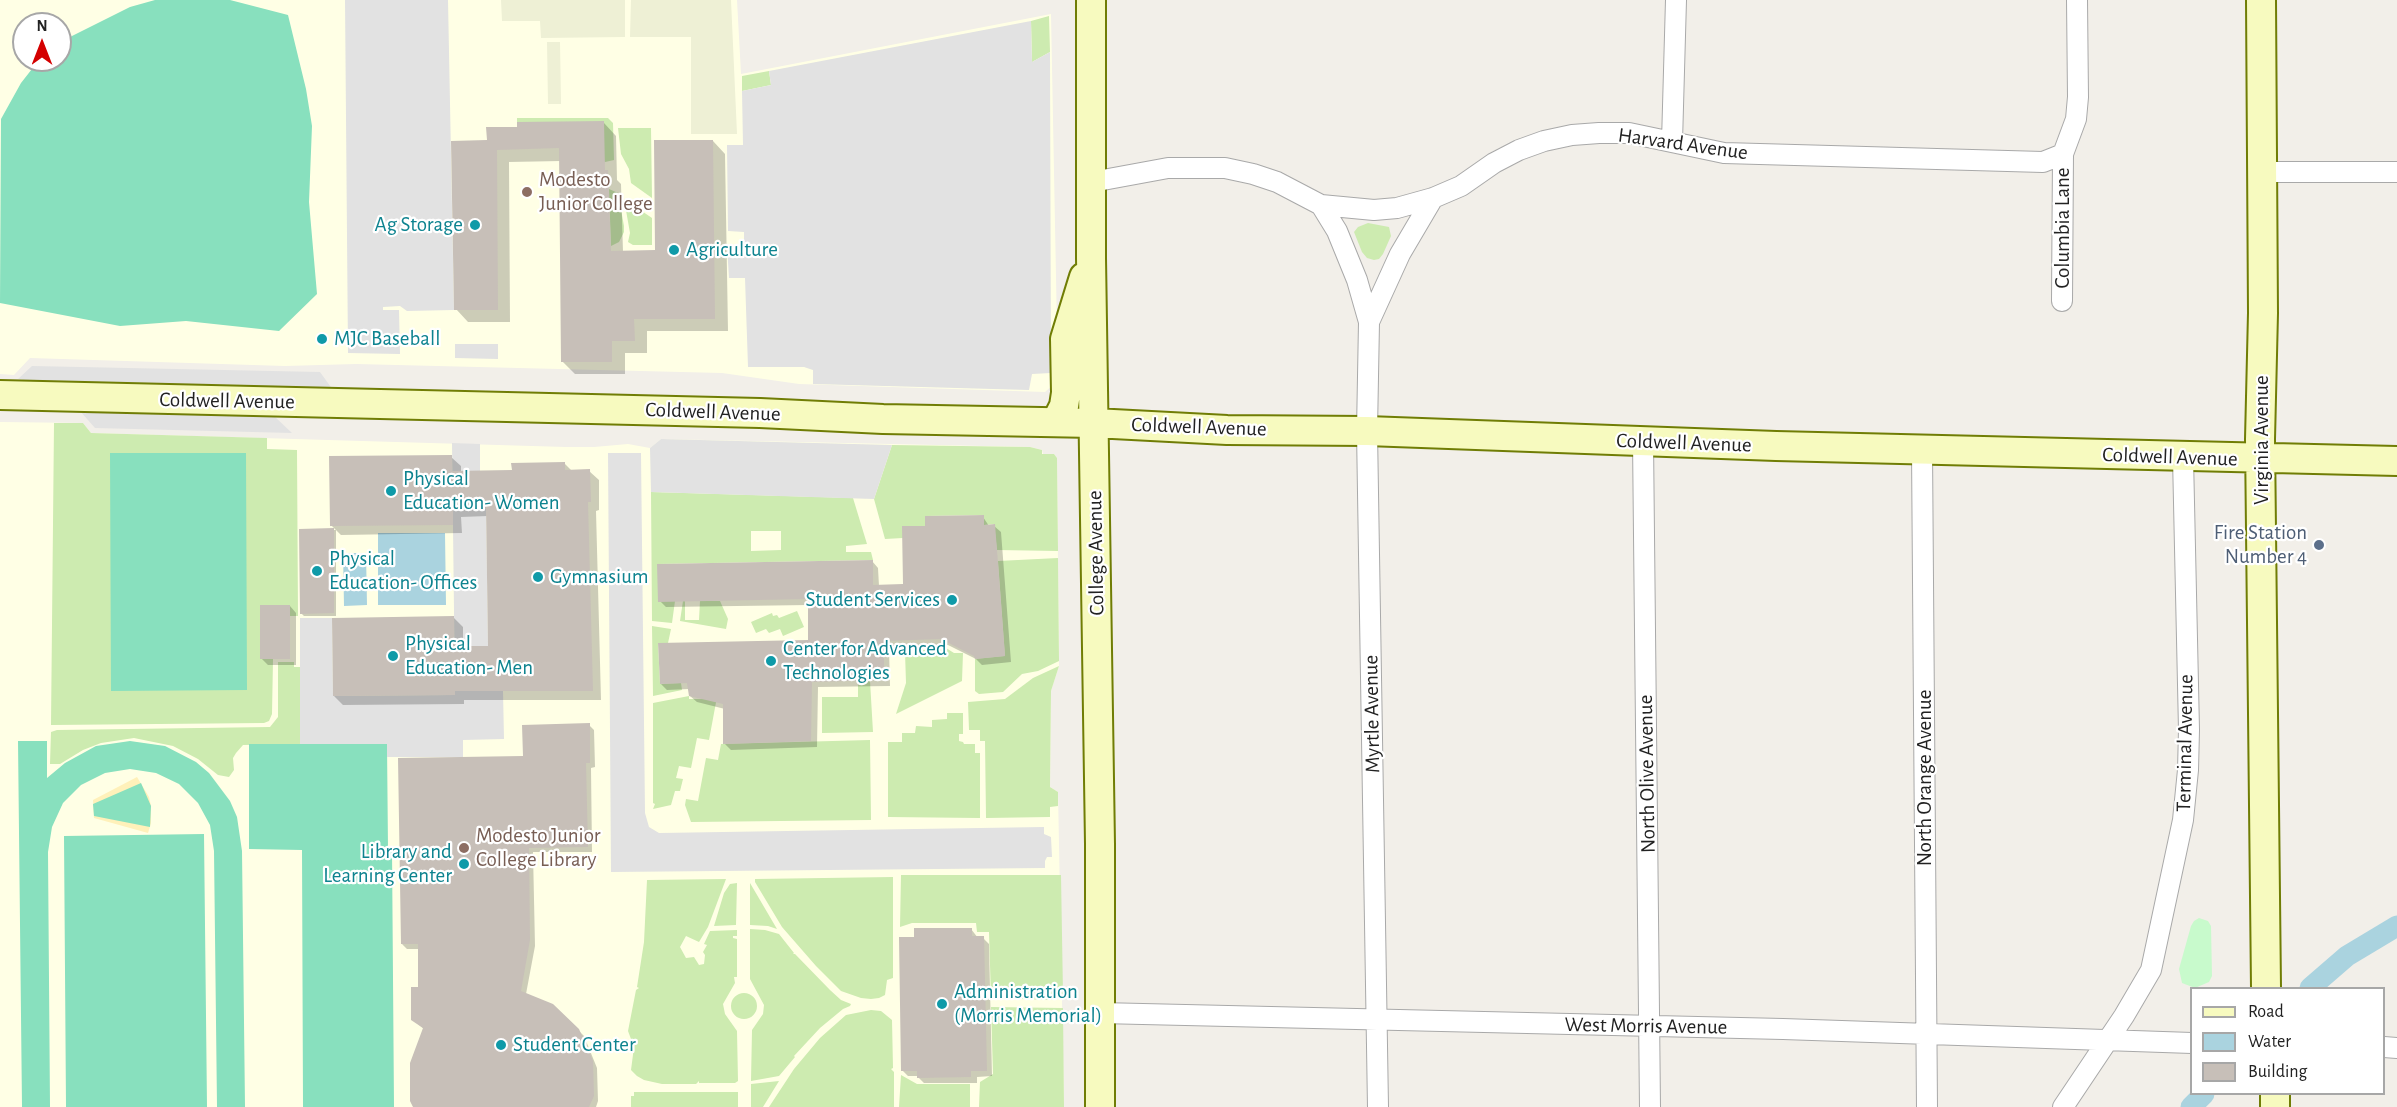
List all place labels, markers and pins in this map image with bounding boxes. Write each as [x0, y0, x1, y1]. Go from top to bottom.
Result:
place label: Modesto Junior College [539, 167, 653, 217]
marker: Modesto Junior College [520, 185, 534, 199]
place label: Ag Storage [375, 212, 463, 238]
marker: Ag Storage [468, 218, 482, 232]
place label: Agriculture [686, 237, 778, 263]
marker: Agriculture [667, 243, 681, 257]
place label: MJC Baseball [334, 326, 440, 352]
marker: MJC Baseball [315, 332, 329, 346]
place label: Physical Education- Women [403, 466, 560, 516]
marker: Physical Education- Women [384, 484, 398, 498]
place label: Fire Station Number 4 [2214, 520, 2307, 570]
marker: Fire Station Number 4 [2312, 538, 2326, 552]
place label: Physical Education- Offices [329, 546, 477, 596]
marker: Physical Education- Offices [310, 564, 324, 578]
place label: Gymnasium [550, 564, 648, 590]
marker: Gymnasium [531, 570, 545, 584]
place label: Student Services [805, 587, 940, 613]
marker: Student Services [945, 593, 959, 607]
place label: Physical Education- Men [405, 631, 533, 681]
place label: Center for Advanced Technologies [783, 636, 947, 686]
marker: Physical Education- Men [386, 649, 400, 663]
marker: Center for Advanced Technologies [764, 654, 778, 668]
place label: Modesto Junior College Library [476, 823, 601, 873]
place label: Library and Learning Center [323, 839, 452, 889]
marker: Modesto Junior College Library [457, 841, 471, 855]
marker: Library and Learning Center [457, 857, 471, 871]
place label: Administration (Morris Memorial) [954, 979, 1102, 1029]
marker: Administration (Morris Memorial) [935, 997, 949, 1011]
place label: Student Center [513, 1032, 636, 1058]
marker: Student Center [494, 1038, 508, 1052]

